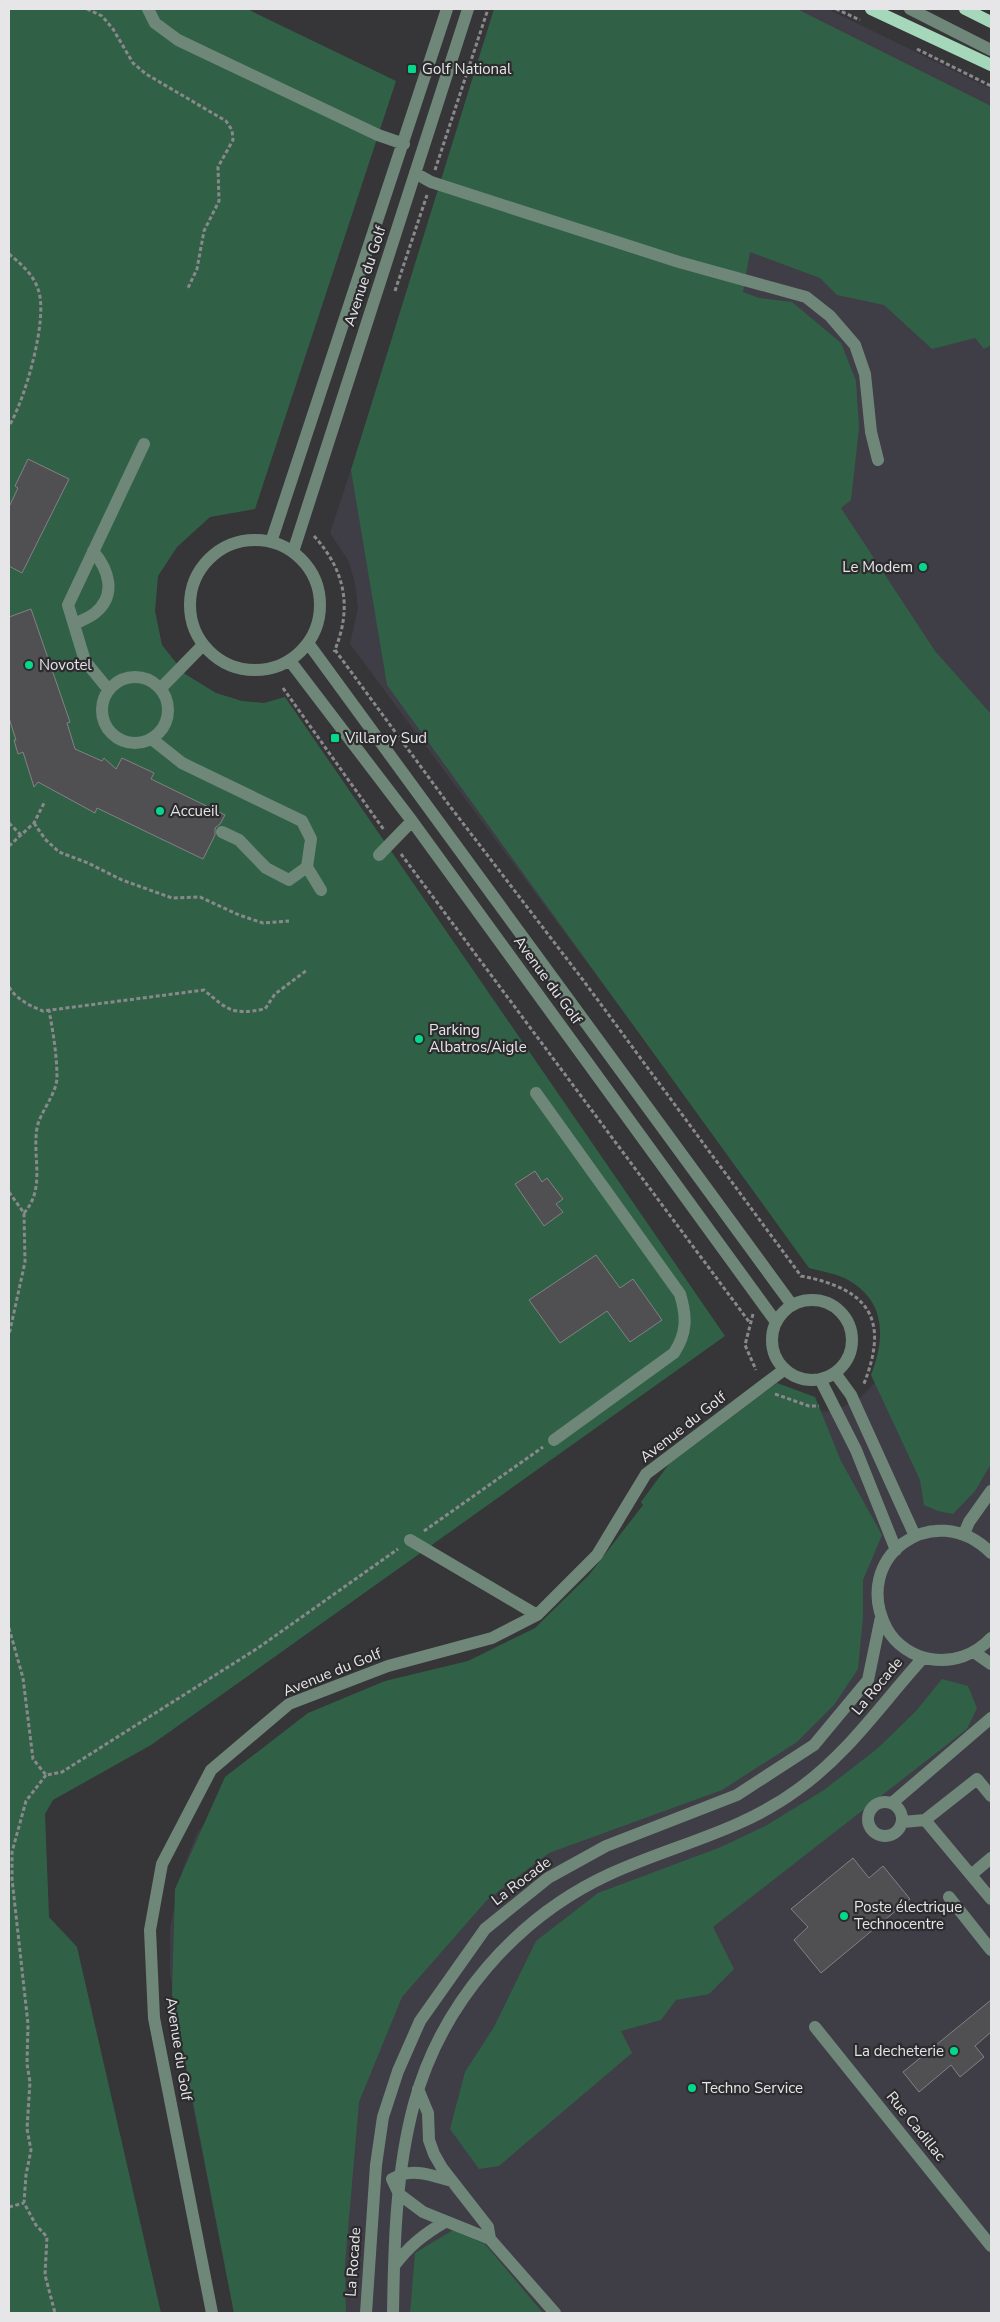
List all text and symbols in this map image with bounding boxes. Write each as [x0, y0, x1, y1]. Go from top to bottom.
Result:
place label: Golf National [422, 59, 512, 79]
marker: Golf National [406, 63, 418, 75]
street label: Avenue du Golf [339, 222, 391, 329]
place label: Le Modem [842, 557, 913, 577]
marker: Le Modem [917, 561, 929, 573]
place label: Novotel [39, 655, 92, 675]
marker: Novotel [23, 659, 35, 671]
place label: Villaroy Sud [344, 728, 427, 748]
marker: Villaroy Sud [329, 732, 341, 744]
place label: Accueil [170, 801, 219, 821]
marker: Accueil [154, 805, 166, 817]
street label: Avenue du Golf [509, 932, 587, 1029]
place label: Parking Albatros/Aigle [429, 1020, 527, 1057]
marker: Parking Albatros/Aigle [413, 1033, 425, 1045]
street label: Avenue du Golf [636, 1386, 731, 1467]
street label: Avenue du Golf [280, 1643, 385, 1701]
street label: La Rocade [847, 1653, 907, 1719]
street label: La Rocade [487, 1852, 555, 1910]
place label: Poste électrique Technocentre [854, 1897, 962, 1934]
marker: Poste électrique Technocentre [838, 1910, 850, 1922]
street label: Avenue du Golf [161, 1996, 197, 2103]
place label: La decheterie [854, 2041, 944, 2061]
marker: La decheterie [948, 2045, 960, 2057]
place label: Techno Service [702, 2078, 803, 2098]
marker: Techno Service [686, 2082, 698, 2094]
street label: Rue Cadillac [882, 2087, 950, 2165]
street label: La Rocade [341, 2227, 365, 2297]

